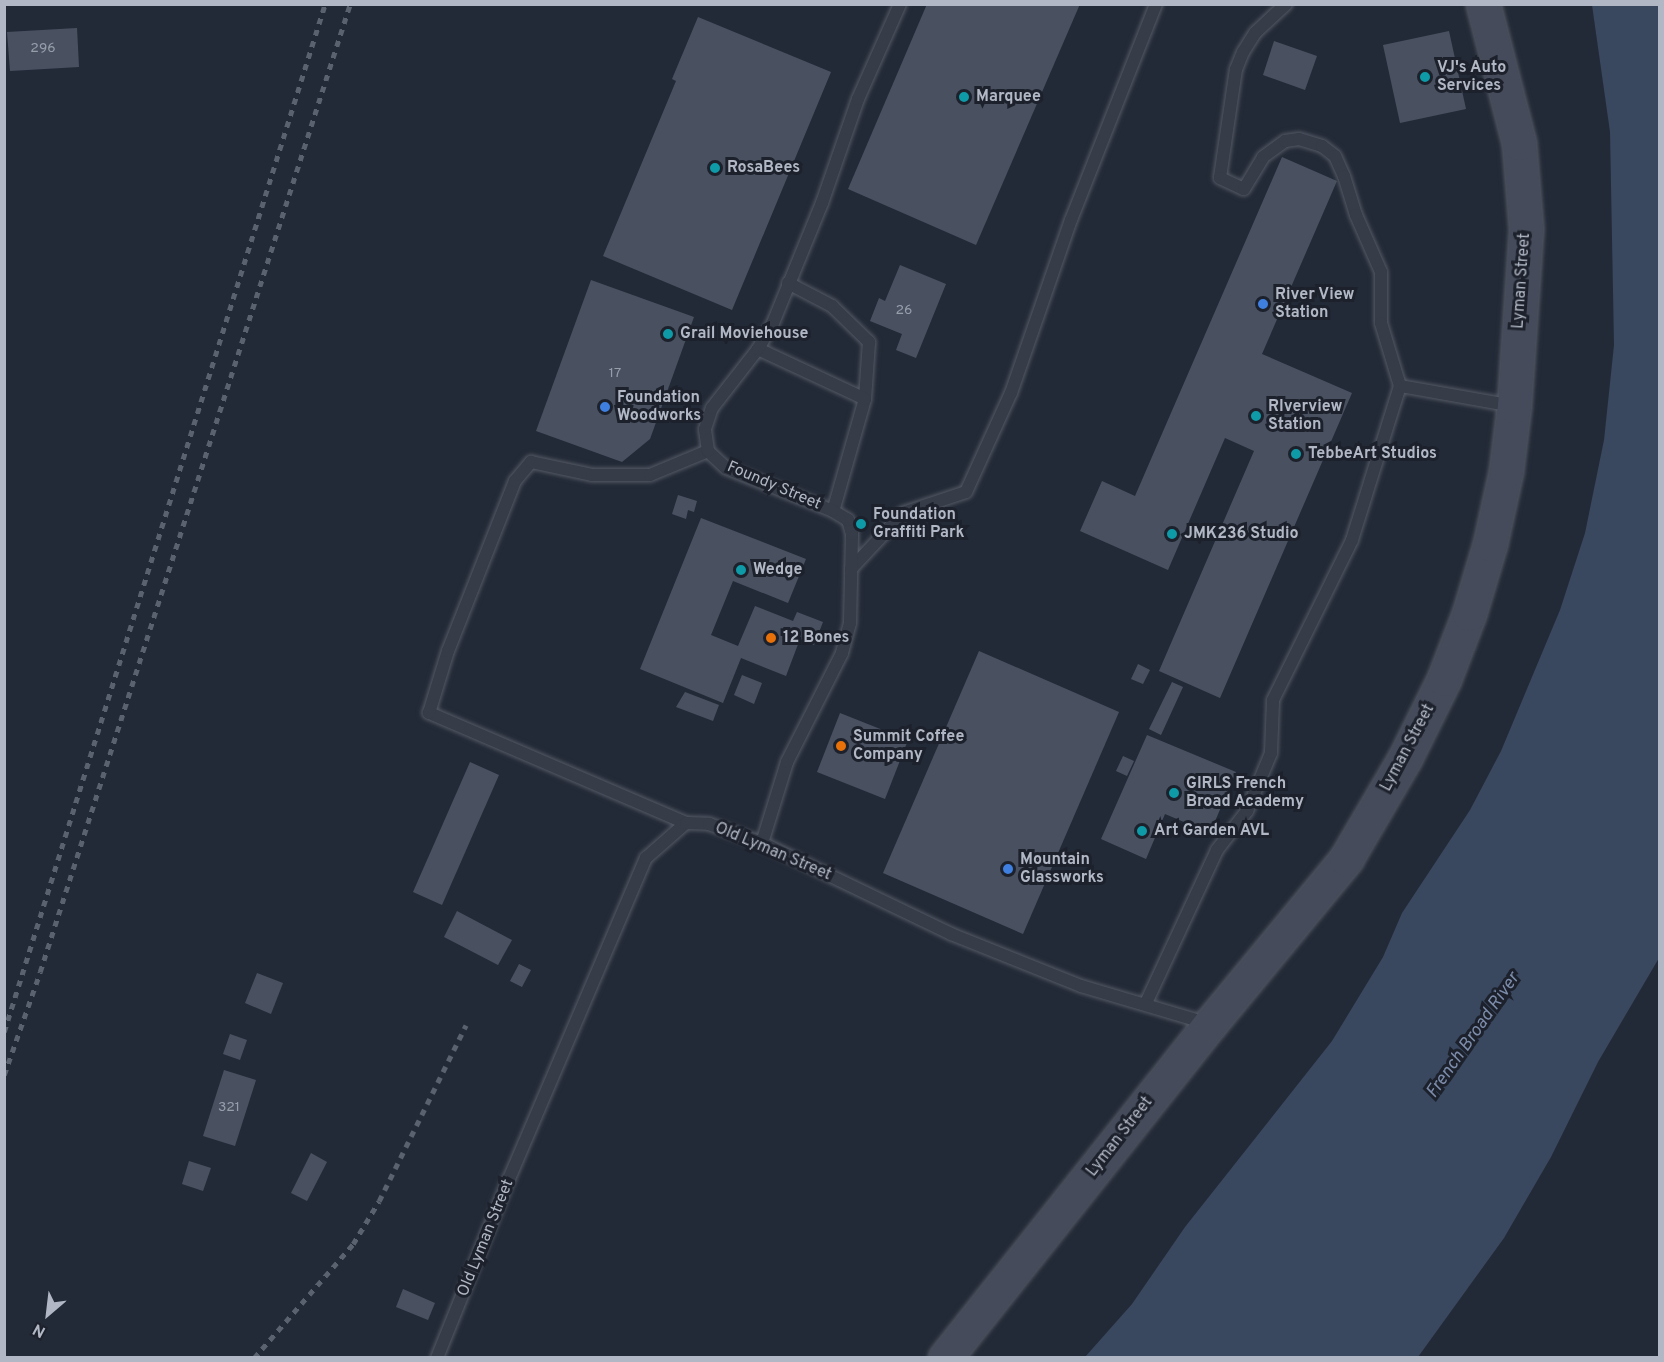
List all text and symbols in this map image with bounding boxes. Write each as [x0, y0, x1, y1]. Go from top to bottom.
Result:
house number: 296 [30, 41, 56, 57]
place label: VJ's Auto Services [1437, 58, 1507, 96]
marker: VJ's Auto Services [1418, 70, 1432, 84]
place label: Marquee [976, 87, 1041, 107]
marker: Marquee [957, 90, 971, 104]
place label: RosaBees [727, 158, 800, 178]
marker: RosaBees [708, 161, 722, 175]
street label: Lyman Street [1509, 232, 1535, 330]
place label: River View Station [1275, 285, 1355, 323]
marker: River View Station [1256, 297, 1270, 311]
house number: 26 [896, 303, 912, 319]
place label: Grail Moviehouse [680, 324, 808, 344]
marker: Grail Moviehouse [661, 327, 675, 341]
house number: 17 [609, 366, 621, 382]
place label: Foundation Woodworks [617, 388, 701, 426]
place label: RIverview Station [1268, 397, 1342, 435]
marker: Foundation Woodworks [598, 400, 612, 414]
marker: RIverview Station [1249, 409, 1263, 423]
place label: TebbeArt Studios [1308, 444, 1437, 464]
marker: TebbeArt Studios [1289, 447, 1303, 461]
street label: Foundy Street [724, 458, 824, 514]
place label: Foundation Graffiti Park [873, 505, 965, 543]
marker: Foundation Graffiti Park [854, 517, 868, 531]
place label: JMK236 Studio [1184, 524, 1299, 544]
marker: JMK236 Studio [1165, 527, 1179, 541]
place label: Wedge [753, 560, 802, 580]
marker: Wedge [734, 563, 748, 577]
place label: 12 Bones [783, 628, 849, 648]
marker: 12 Bones [764, 631, 778, 645]
street label: Lyman Street [1377, 701, 1439, 795]
place label: Summit Coffee Company [853, 727, 964, 765]
marker: Summit Coffee Company [834, 739, 848, 753]
place label: GIRLS French Broad Academy [1186, 774, 1305, 812]
marker: GIRLS French Broad Academy [1167, 786, 1181, 800]
street label: Old Lyman Street [712, 819, 834, 885]
place label: Art Garden AVL [1154, 821, 1270, 841]
marker: Art Garden AVL [1135, 824, 1149, 838]
place label: Mountain Glassworks [1020, 850, 1104, 888]
marker: Mountain Glassworks [1001, 862, 1015, 876]
water label: French Broad River [1423, 969, 1525, 1103]
street label: Lyman Street [1083, 1093, 1157, 1181]
house number: 321 [218, 1100, 240, 1116]
street label: Old Lyman Street [454, 1177, 518, 1299]
north arrow [18, 1284, 78, 1344]
text: N [30, 1318, 49, 1341]

